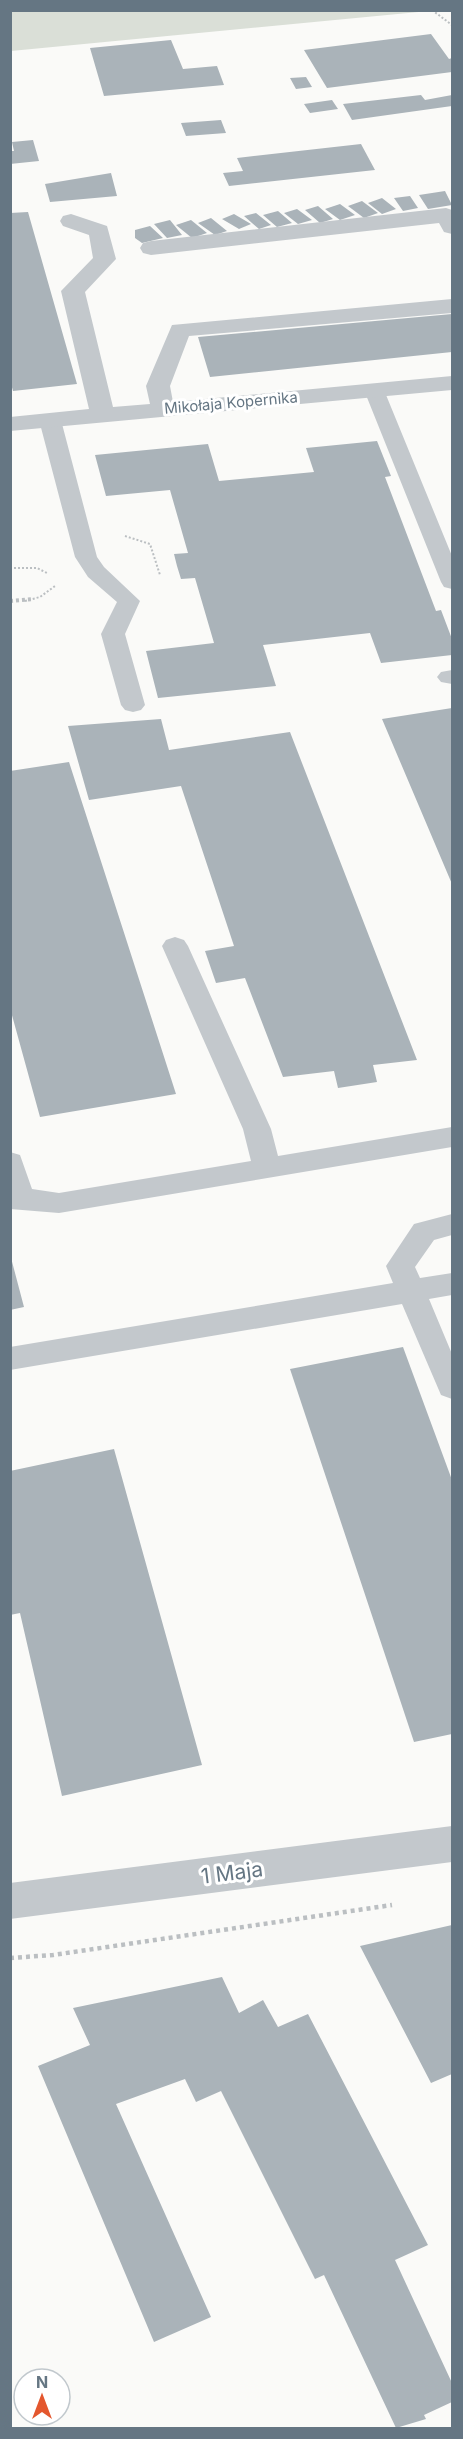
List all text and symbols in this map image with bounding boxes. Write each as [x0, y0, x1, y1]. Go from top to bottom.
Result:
street label: Mikołaja Kopernika [163, 387, 298, 418]
street label: 1 Maja [200, 1856, 264, 1889]
north arrow [12, 2367, 72, 2427]
text: N [36, 2372, 48, 2392]

